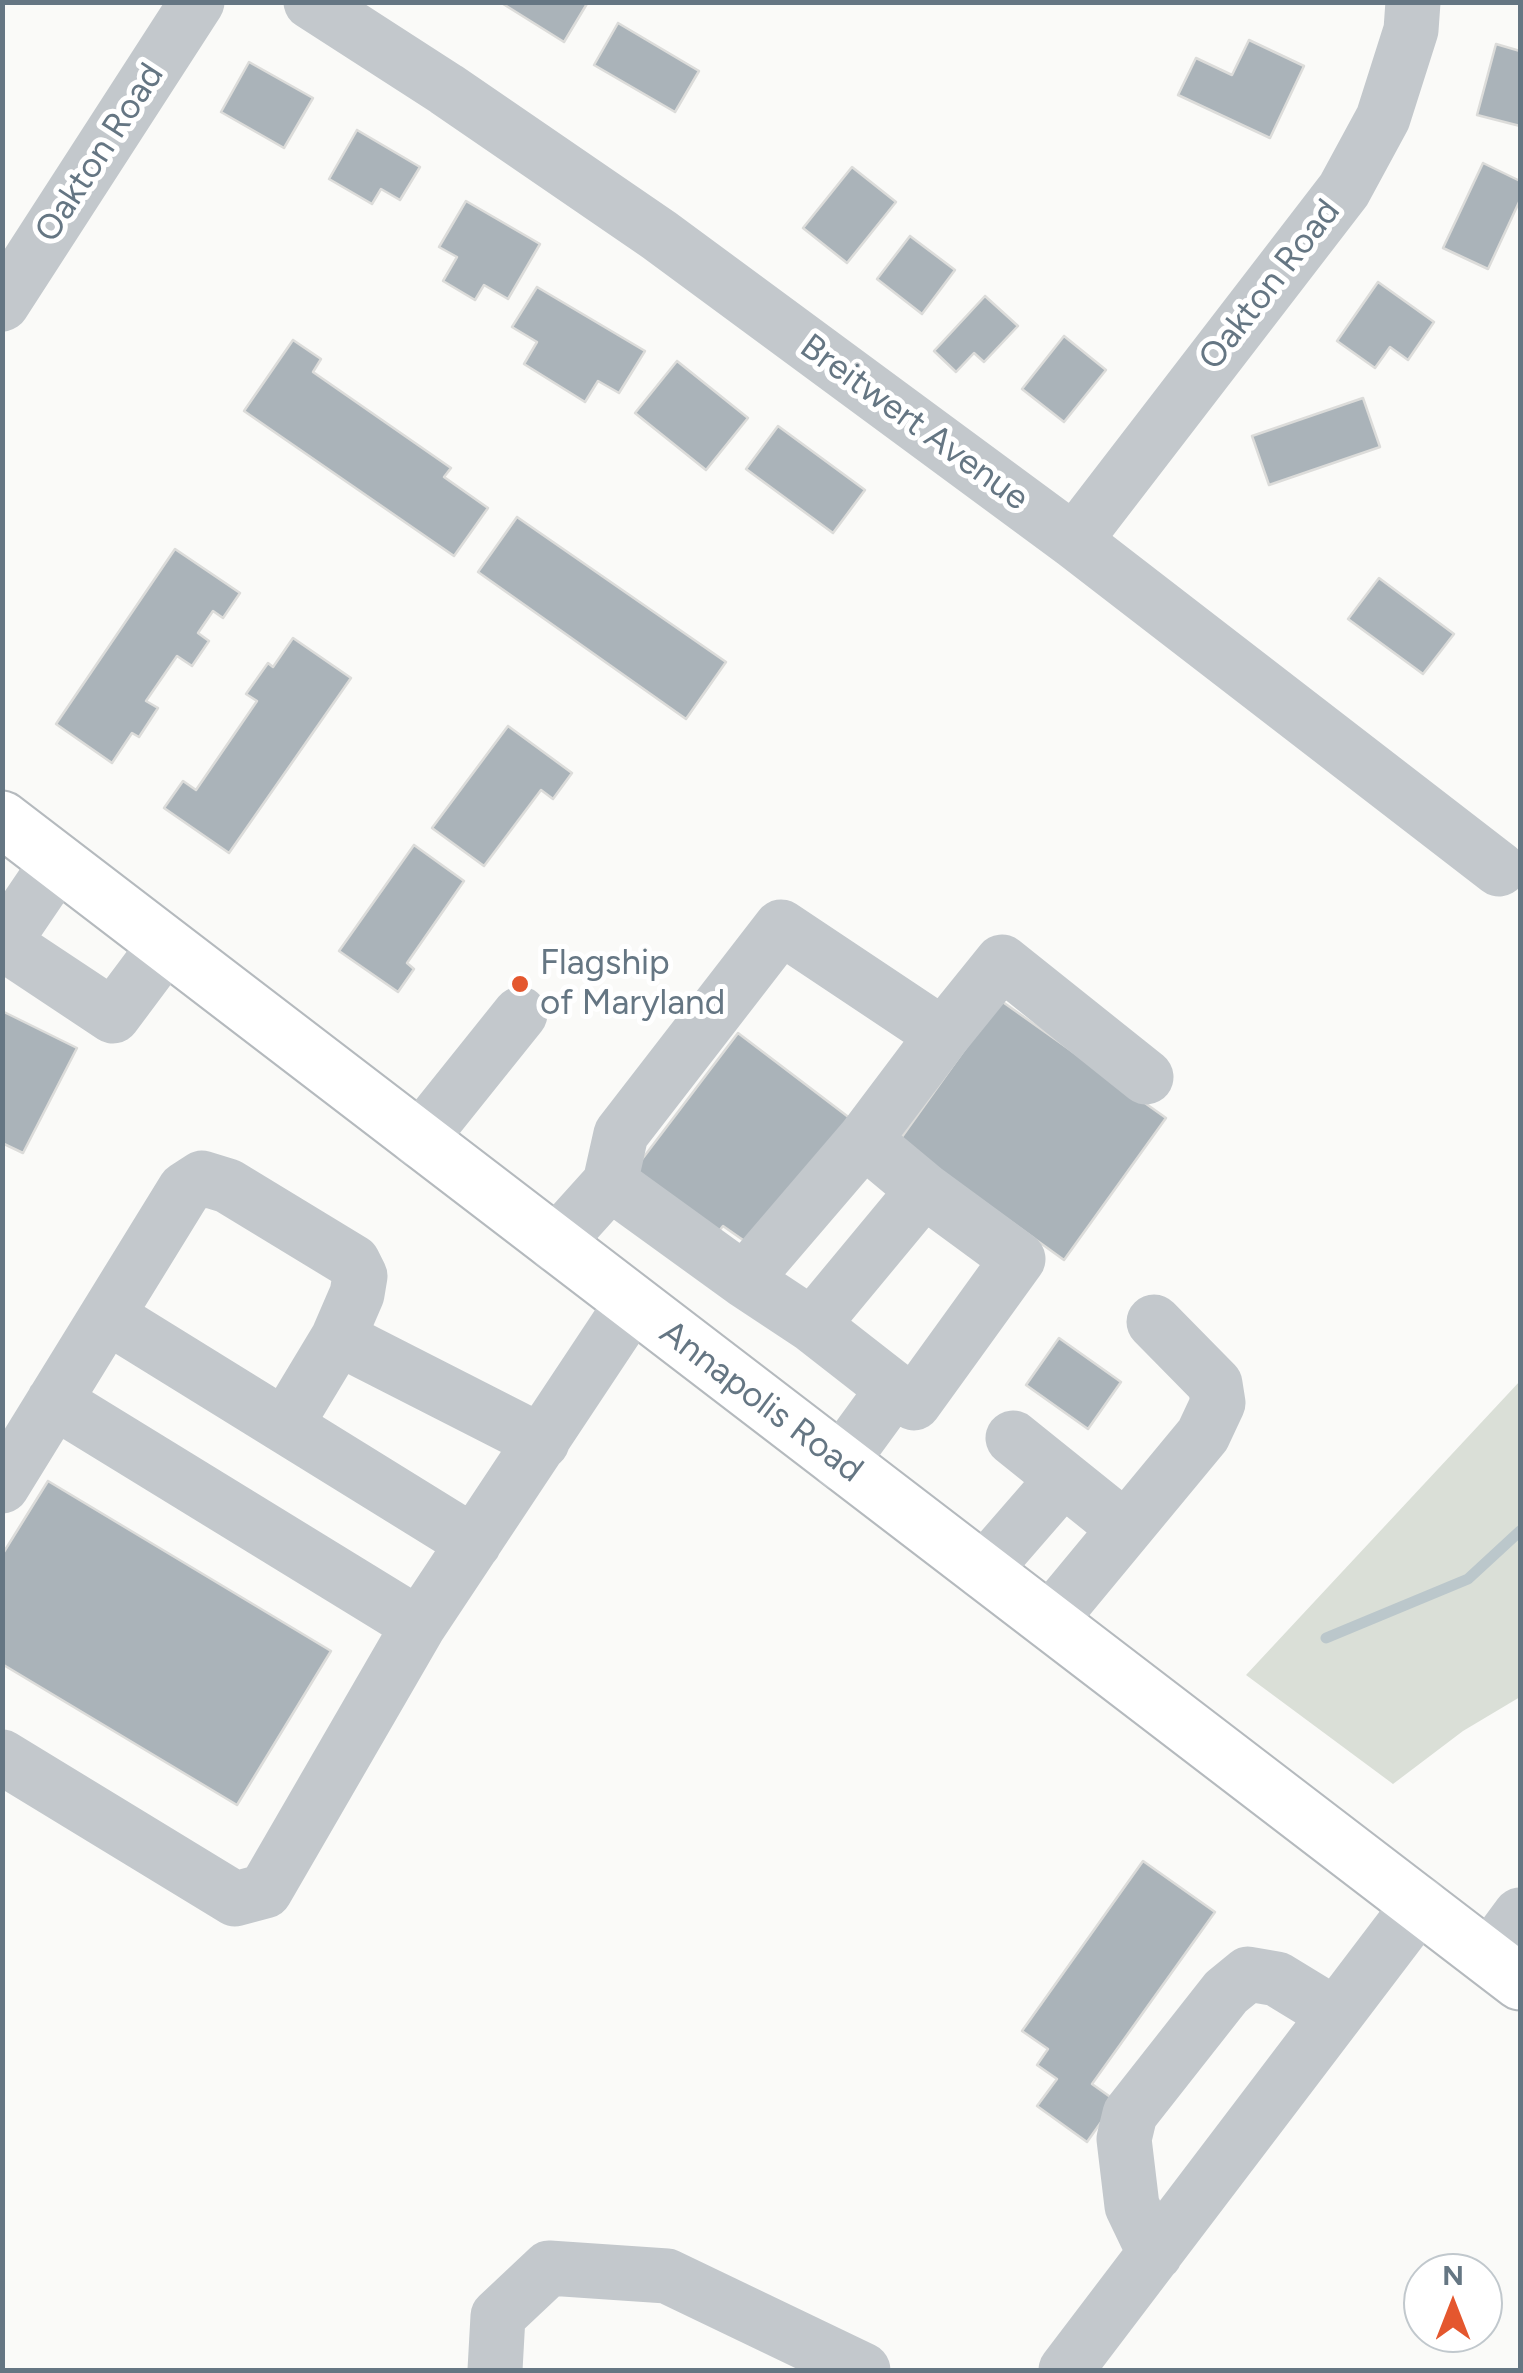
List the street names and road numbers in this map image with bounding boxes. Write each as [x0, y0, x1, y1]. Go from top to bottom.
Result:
street label: Oakton Road [27, 56, 173, 250]
street label: Oakton Road [1191, 192, 1349, 378]
street label: Breitwert Avenue [792, 326, 1036, 520]
street label: Annapolis Road [651, 1312, 871, 1492]

